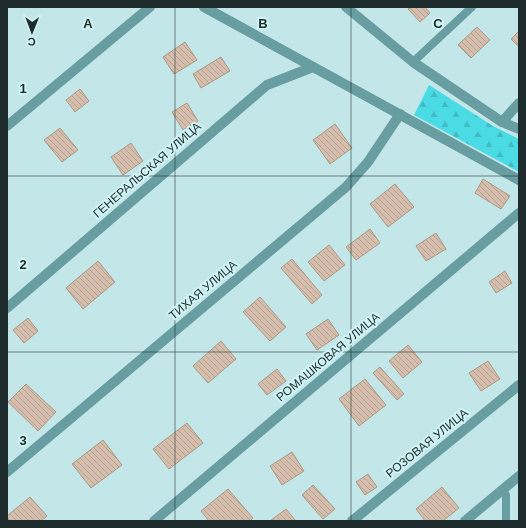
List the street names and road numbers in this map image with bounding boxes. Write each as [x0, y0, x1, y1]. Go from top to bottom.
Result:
street label: ГЕНЕРАЛЬСКАЯ УЛИЦА [90, 119, 204, 221]
street label: ТИХАЯ УЛИЦА [166, 257, 240, 323]
street label: РОМАШКОВАЯ УЛИЦА [274, 310, 382, 404]
street label: РОЗОВАЯ УЛИЦА [383, 406, 471, 480]

